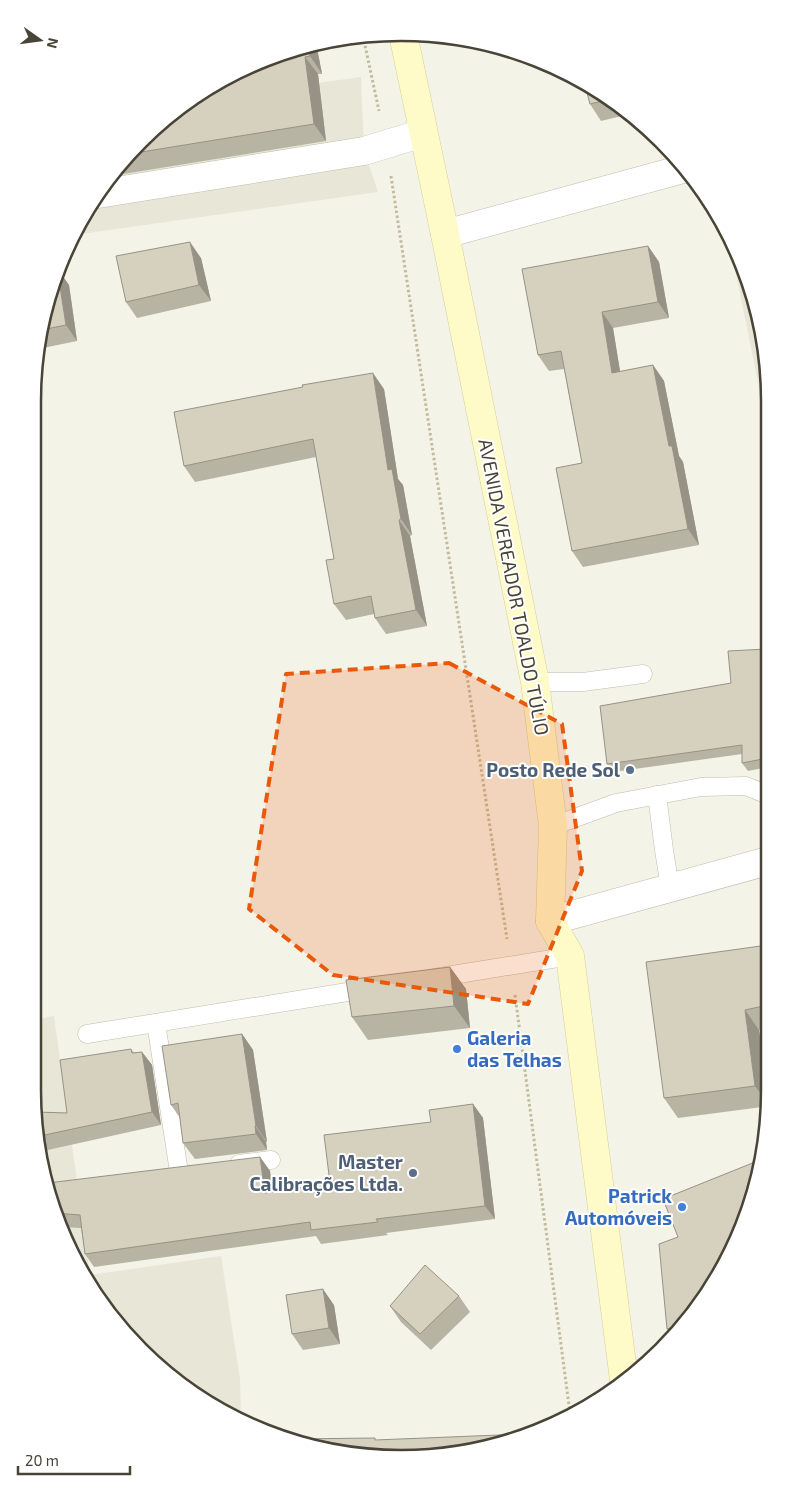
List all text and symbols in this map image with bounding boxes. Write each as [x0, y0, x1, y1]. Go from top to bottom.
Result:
north arrow [15, 15, 65, 65]
text: N [44, 36, 63, 50]
street label: AVENIDA VEREADOR TOALDO TÚLIO [474, 437, 555, 737]
place label: Posto Rede Sol [486, 758, 621, 781]
marker: Posto Rede Sol [624, 764, 636, 776]
place label: Galeria das Telhas [467, 1026, 562, 1071]
marker: Galeria das Telhas [451, 1043, 463, 1055]
place label: Master Calibrações Ltda. [249, 1150, 403, 1196]
marker: Master Calibrações Ltda. [407, 1167, 419, 1179]
place label: Patrick Automóveis [565, 1184, 672, 1229]
marker: Patrick Automóveis [676, 1201, 688, 1213]
scale bar [18, 1444, 130, 1476]
text: 20 m [25, 1451, 59, 1469]

